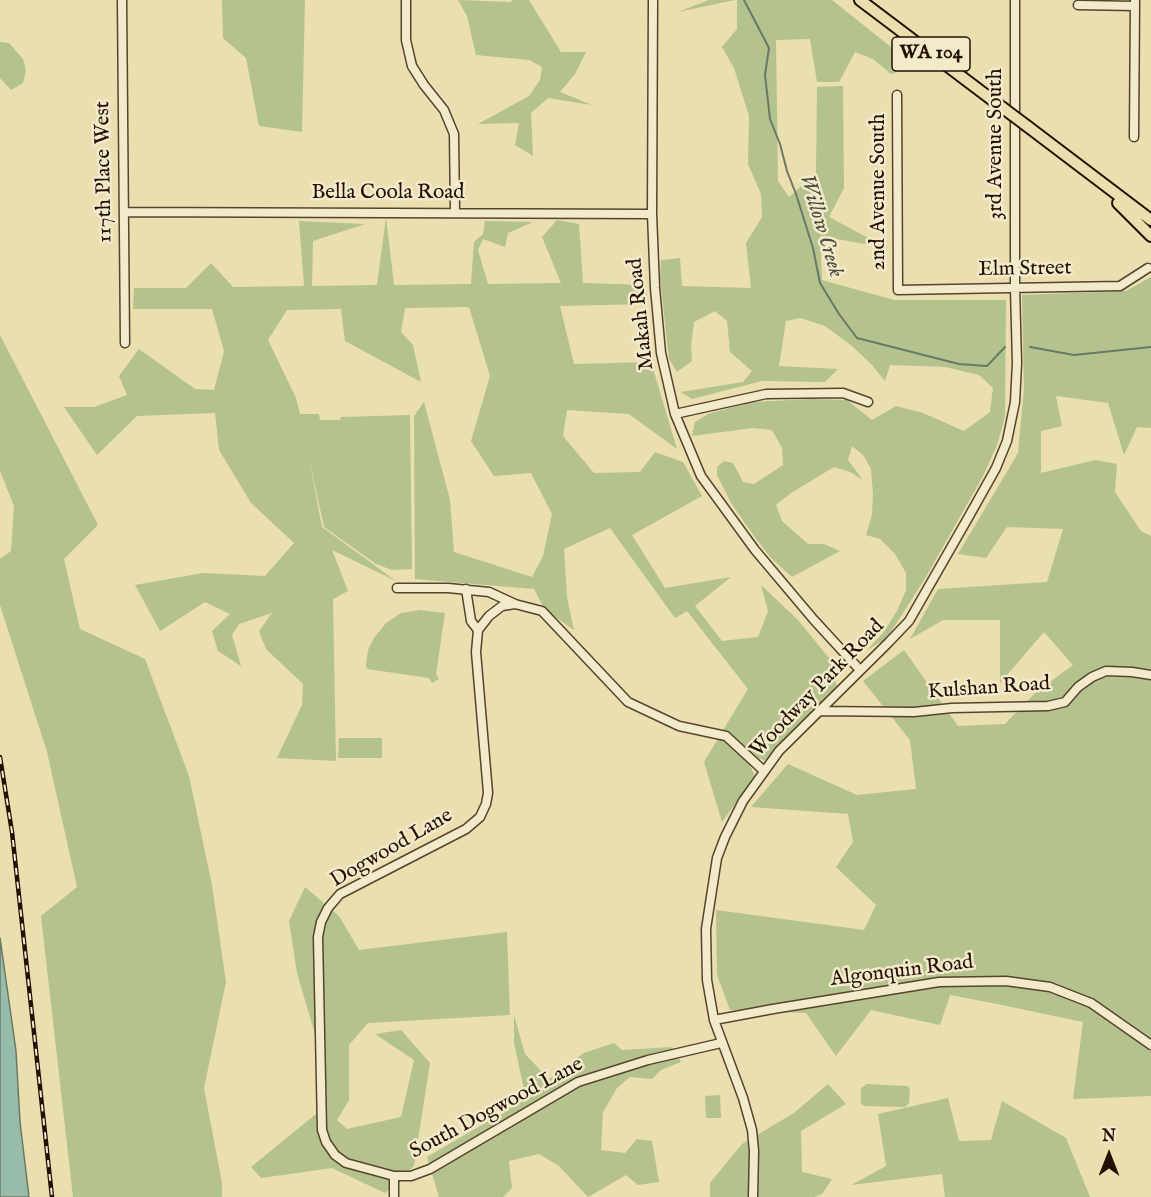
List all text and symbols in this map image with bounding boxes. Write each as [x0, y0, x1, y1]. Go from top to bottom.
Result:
road number: WA 104 [892, 37, 970, 71]
street label: 3rd Avenue South [984, 68, 1010, 220]
street label: 117th Place West [91, 101, 119, 243]
street label: 2nd Avenue South [867, 114, 893, 270]
water label: Willow Creek [792, 171, 848, 281]
street label: Bella Coola Road [311, 181, 465, 207]
street label: Makah Road [624, 257, 660, 371]
street label: Elm Street [978, 257, 1072, 283]
street label: Woodway Park Road [746, 615, 890, 763]
street label: Kulshan Road [927, 672, 1051, 706]
street label: Dogwood Lane [326, 804, 458, 894]
street label: Algonquin Road [829, 951, 975, 993]
street label: South Dogwood Lane [406, 1053, 588, 1165]
north arrow [1079, 1125, 1139, 1185]
text: N [1102, 1127, 1116, 1147]

